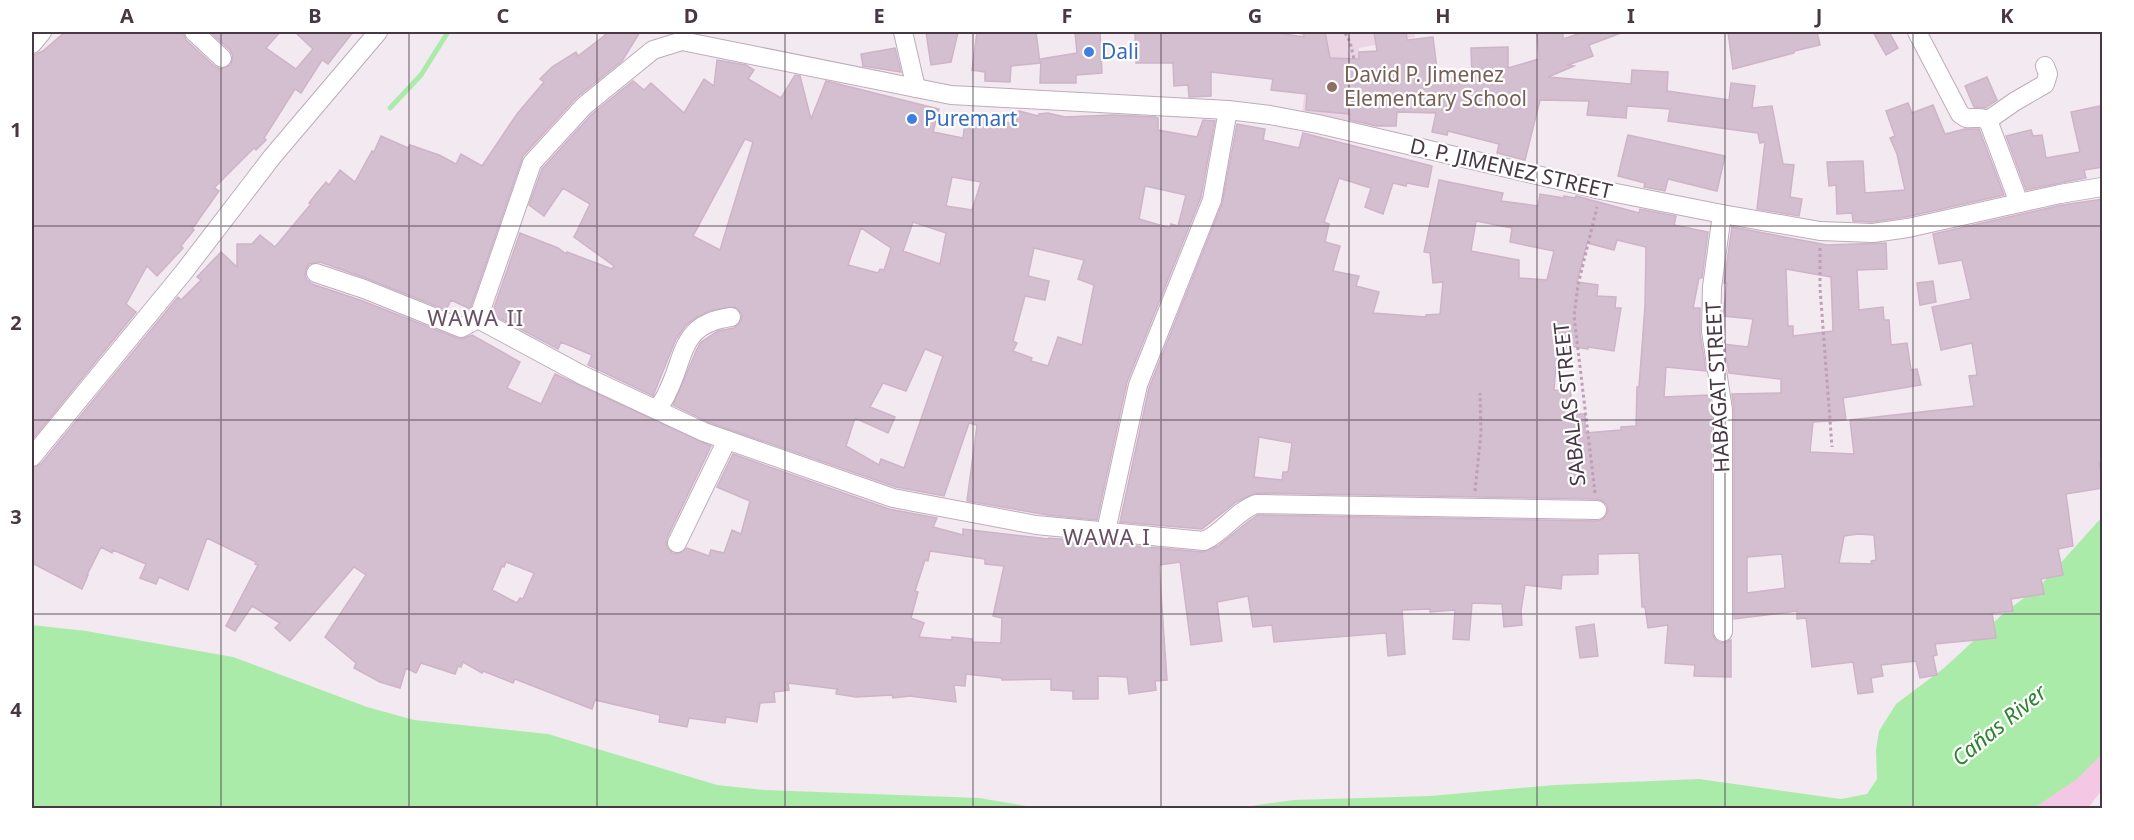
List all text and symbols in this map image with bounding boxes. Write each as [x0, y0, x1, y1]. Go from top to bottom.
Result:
text: A [120, 2, 134, 29]
text: B [308, 2, 322, 29]
text: C [497, 2, 510, 29]
text: D [684, 2, 698, 29]
text: E [873, 2, 885, 29]
text: F [1062, 2, 1072, 29]
text: G [1248, 2, 1262, 29]
text: H [1435, 2, 1451, 29]
text: I [1627, 2, 1635, 29]
text: J [1814, 2, 1822, 29]
text: K [2000, 2, 2014, 29]
place label: Dali [1101, 37, 1139, 65]
marker: Dali [1082, 45, 1096, 59]
place label: David P. Jimenez Elementary School [1344, 60, 1527, 112]
marker: David P. Jimenez Elementary School [1325, 80, 1339, 94]
place label: Puremart [924, 104, 1018, 132]
marker: Puremart [905, 112, 919, 126]
text: 1 [10, 116, 22, 143]
street label: D. P. JIMENEZ STREET [1407, 131, 1615, 205]
street label: HABAGAT STREET [1699, 300, 1735, 473]
district label: WAWA II [427, 302, 525, 332]
text: 2 [10, 309, 22, 336]
street label: SABALAS STREET [1546, 320, 1592, 487]
text: 3 [10, 503, 22, 530]
district label: WAWA I [1063, 521, 1151, 551]
water label: Cañas River [1945, 676, 2053, 772]
text: 4 [10, 696, 22, 723]

